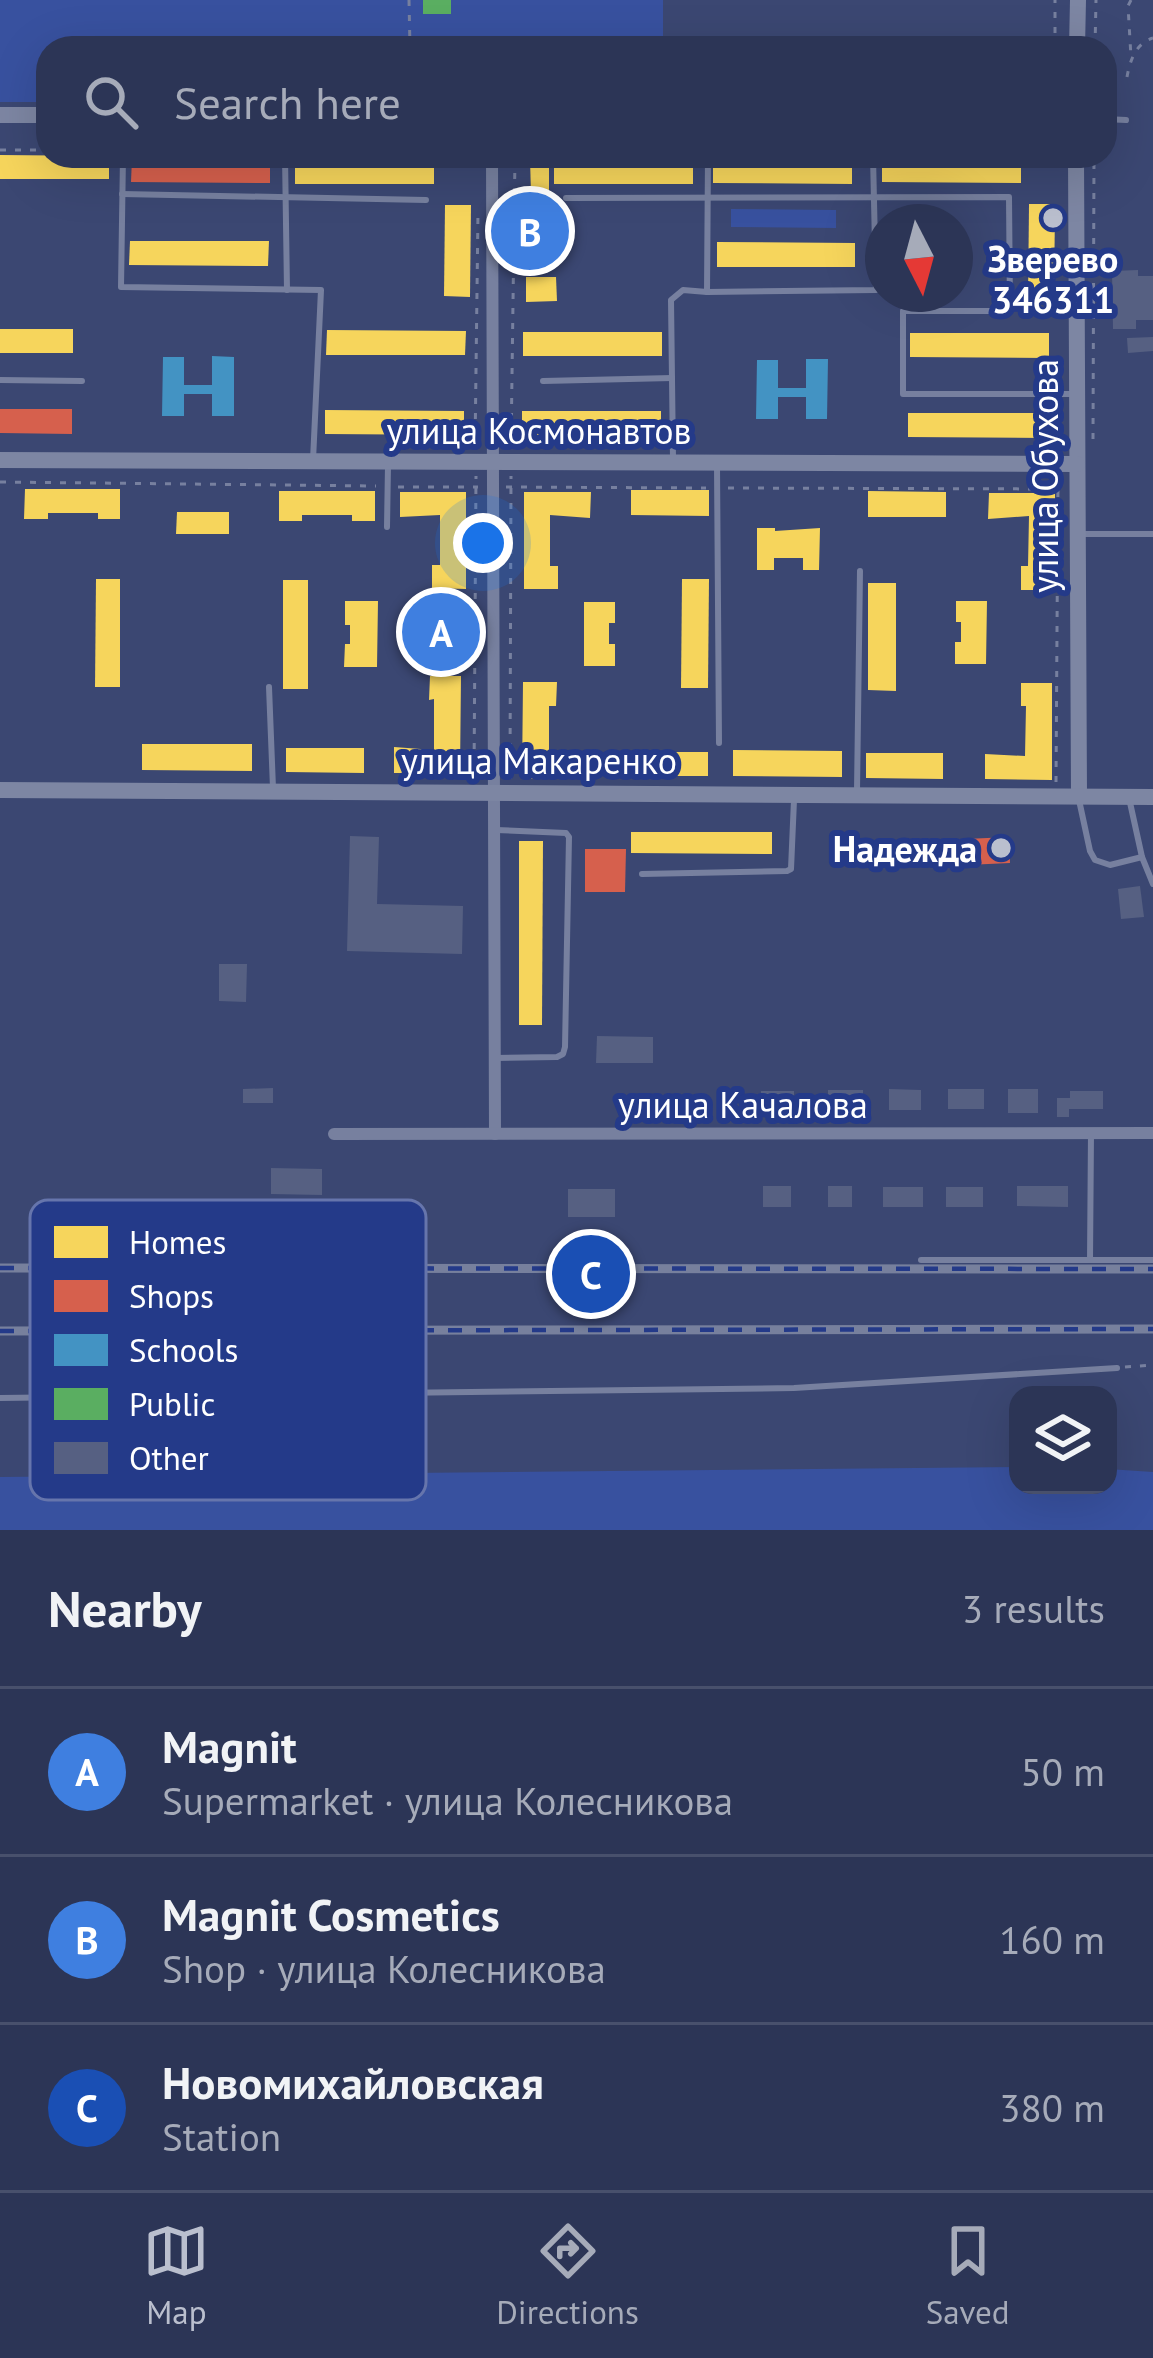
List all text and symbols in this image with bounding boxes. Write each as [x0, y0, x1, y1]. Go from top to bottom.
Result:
search box [36, 36, 1117, 168]
icon: search [78, 69, 144, 135]
text: Search here [174, 73, 401, 131]
pin: B [491, 186, 569, 276]
north arrow [865, 204, 973, 312]
marker: Зверево 346311 [1040, 205, 1066, 231]
place label: Зверево 346311 [988, 235, 1118, 323]
street label: улица Обухова [1021, 359, 1068, 593]
street label: улица Космонавтов [386, 407, 692, 454]
your location [453, 513, 513, 573]
pin: A [402, 587, 480, 677]
street label: улица Макаренко [401, 737, 677, 784]
place label: Надежда [833, 825, 977, 872]
marker: Надежда [988, 835, 1014, 861]
street label: улица Качалова [618, 1081, 868, 1128]
legend [30, 1200, 426, 1500]
text: Homes [129, 1220, 226, 1263]
pin: C [552, 1229, 630, 1319]
text: Shops [129, 1274, 214, 1317]
text: Schools [129, 1328, 238, 1371]
text: Public [129, 1382, 215, 1425]
map controls [1009, 1386, 1117, 1494]
button: layers [1009, 1386, 1117, 1494]
text: Other [129, 1436, 209, 1479]
text: Nearby [48, 1575, 202, 1641]
text: 3 results [962, 1583, 1105, 1634]
text: Magnit [162, 1717, 297, 1775]
text: A [75, 1746, 99, 1797]
text: 50 m [1020, 1746, 1105, 1797]
text: Supermarket · улица Колесникова [162, 1775, 733, 1826]
text: Magnit Cosmetics [162, 1885, 500, 1943]
text: B [75, 1914, 99, 1965]
text: 160 m [999, 1914, 1105, 1965]
text: Shop · улица Колесникова [162, 1943, 606, 1994]
text: Новомихайловская [162, 2053, 544, 2111]
text: C [76, 2082, 98, 2133]
text: 380 m [999, 2082, 1105, 2133]
text: Station [162, 2111, 281, 2162]
tab: Map [143, 2218, 209, 2333]
tab: Directions [496, 2218, 639, 2333]
tab: Saved [926, 2218, 1010, 2333]

